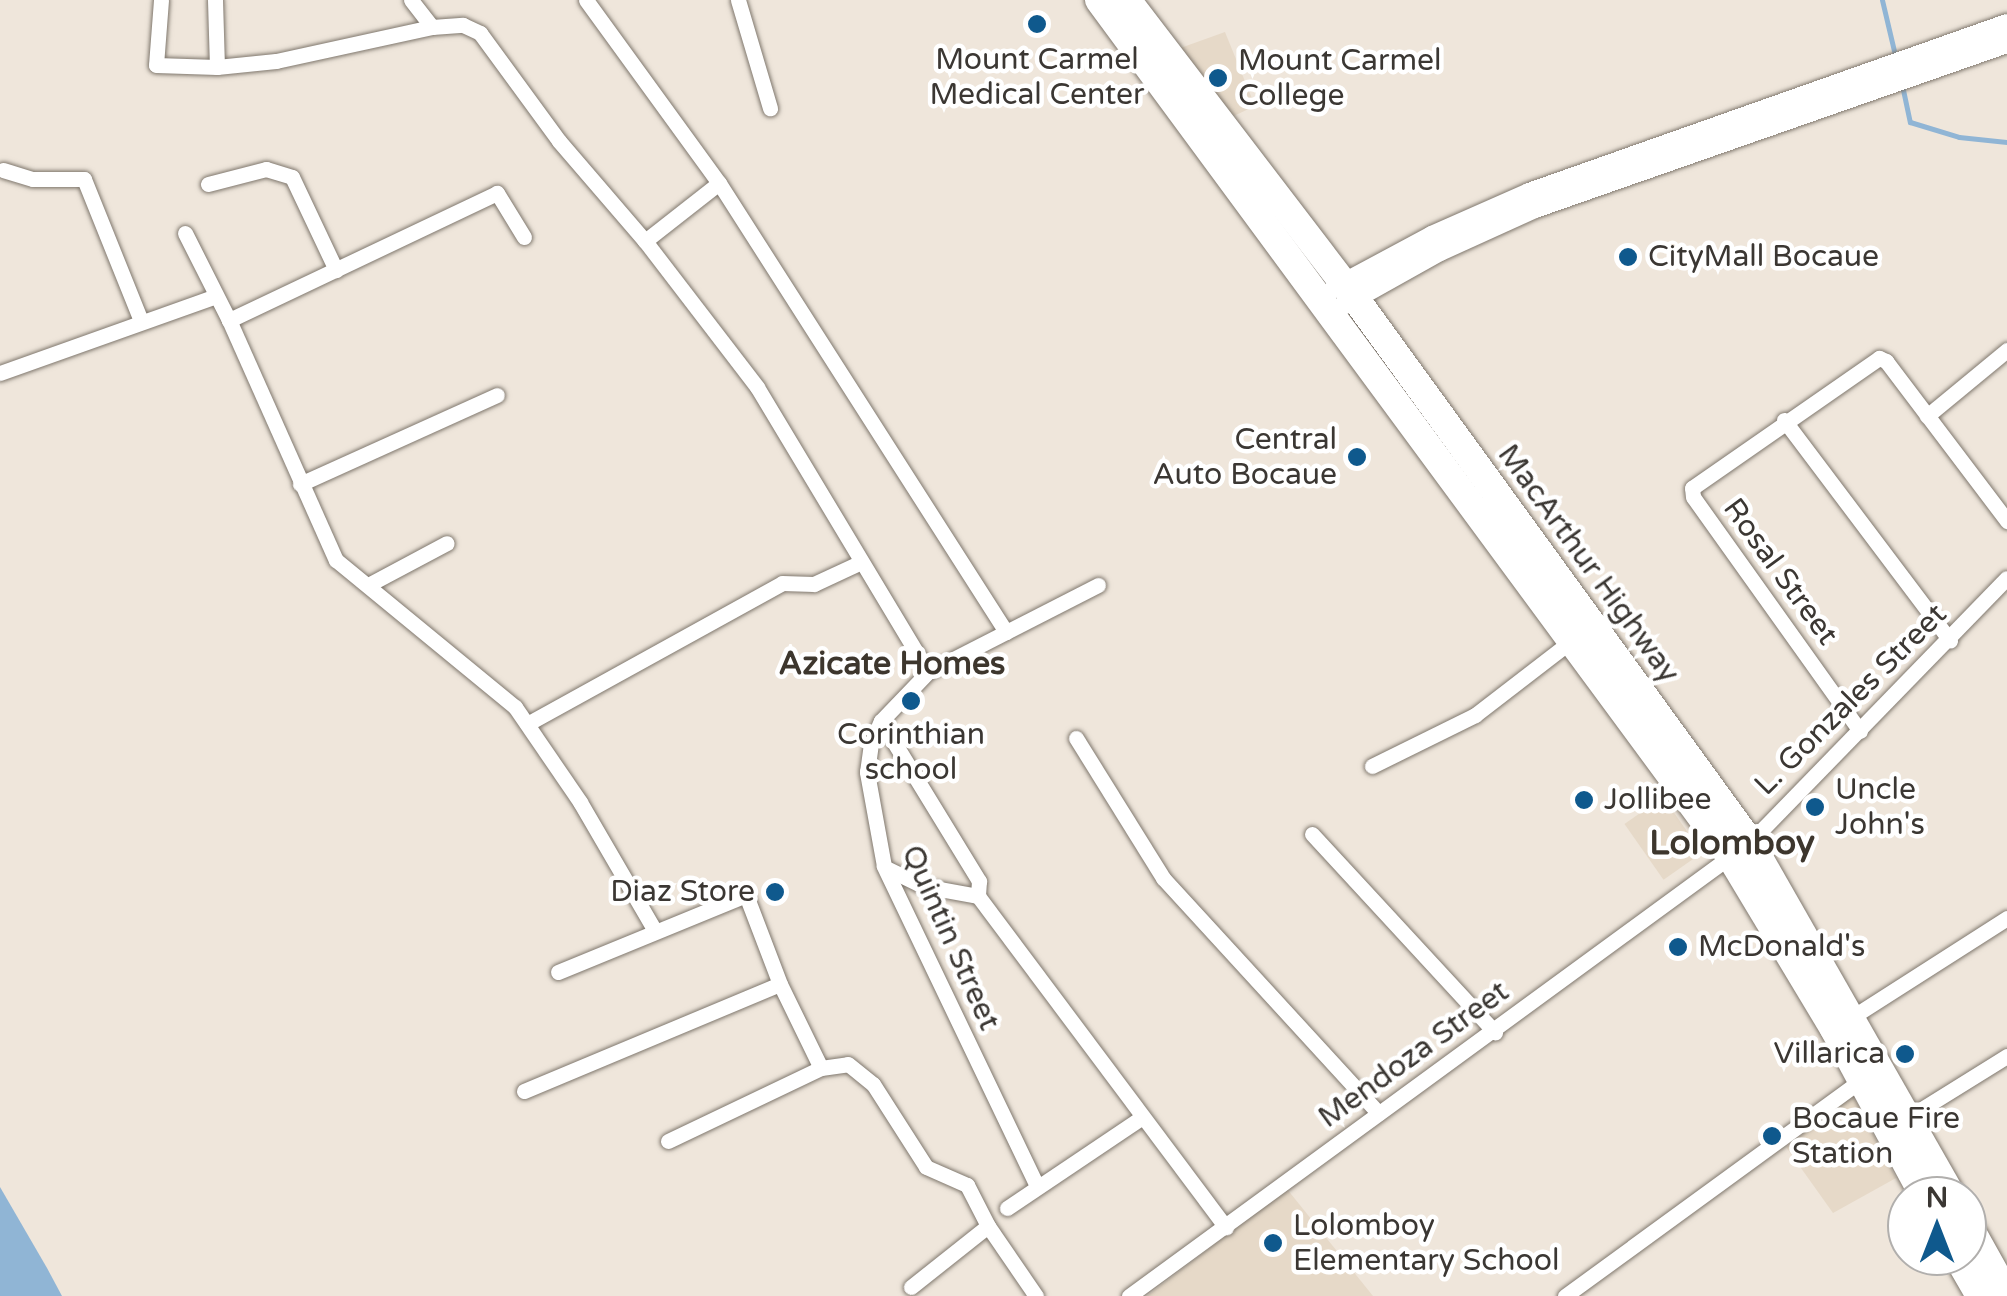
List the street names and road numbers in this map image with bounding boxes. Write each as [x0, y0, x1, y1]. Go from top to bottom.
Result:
street label: MacArthur Highway [1489, 438, 1687, 690]
street label: Rosal Street [1715, 492, 1845, 652]
street label: L. Gonzales Street [1748, 597, 1954, 803]
street label: Quintin Street [893, 840, 1007, 1036]
street label: Mendoza Street [1312, 974, 1516, 1136]

